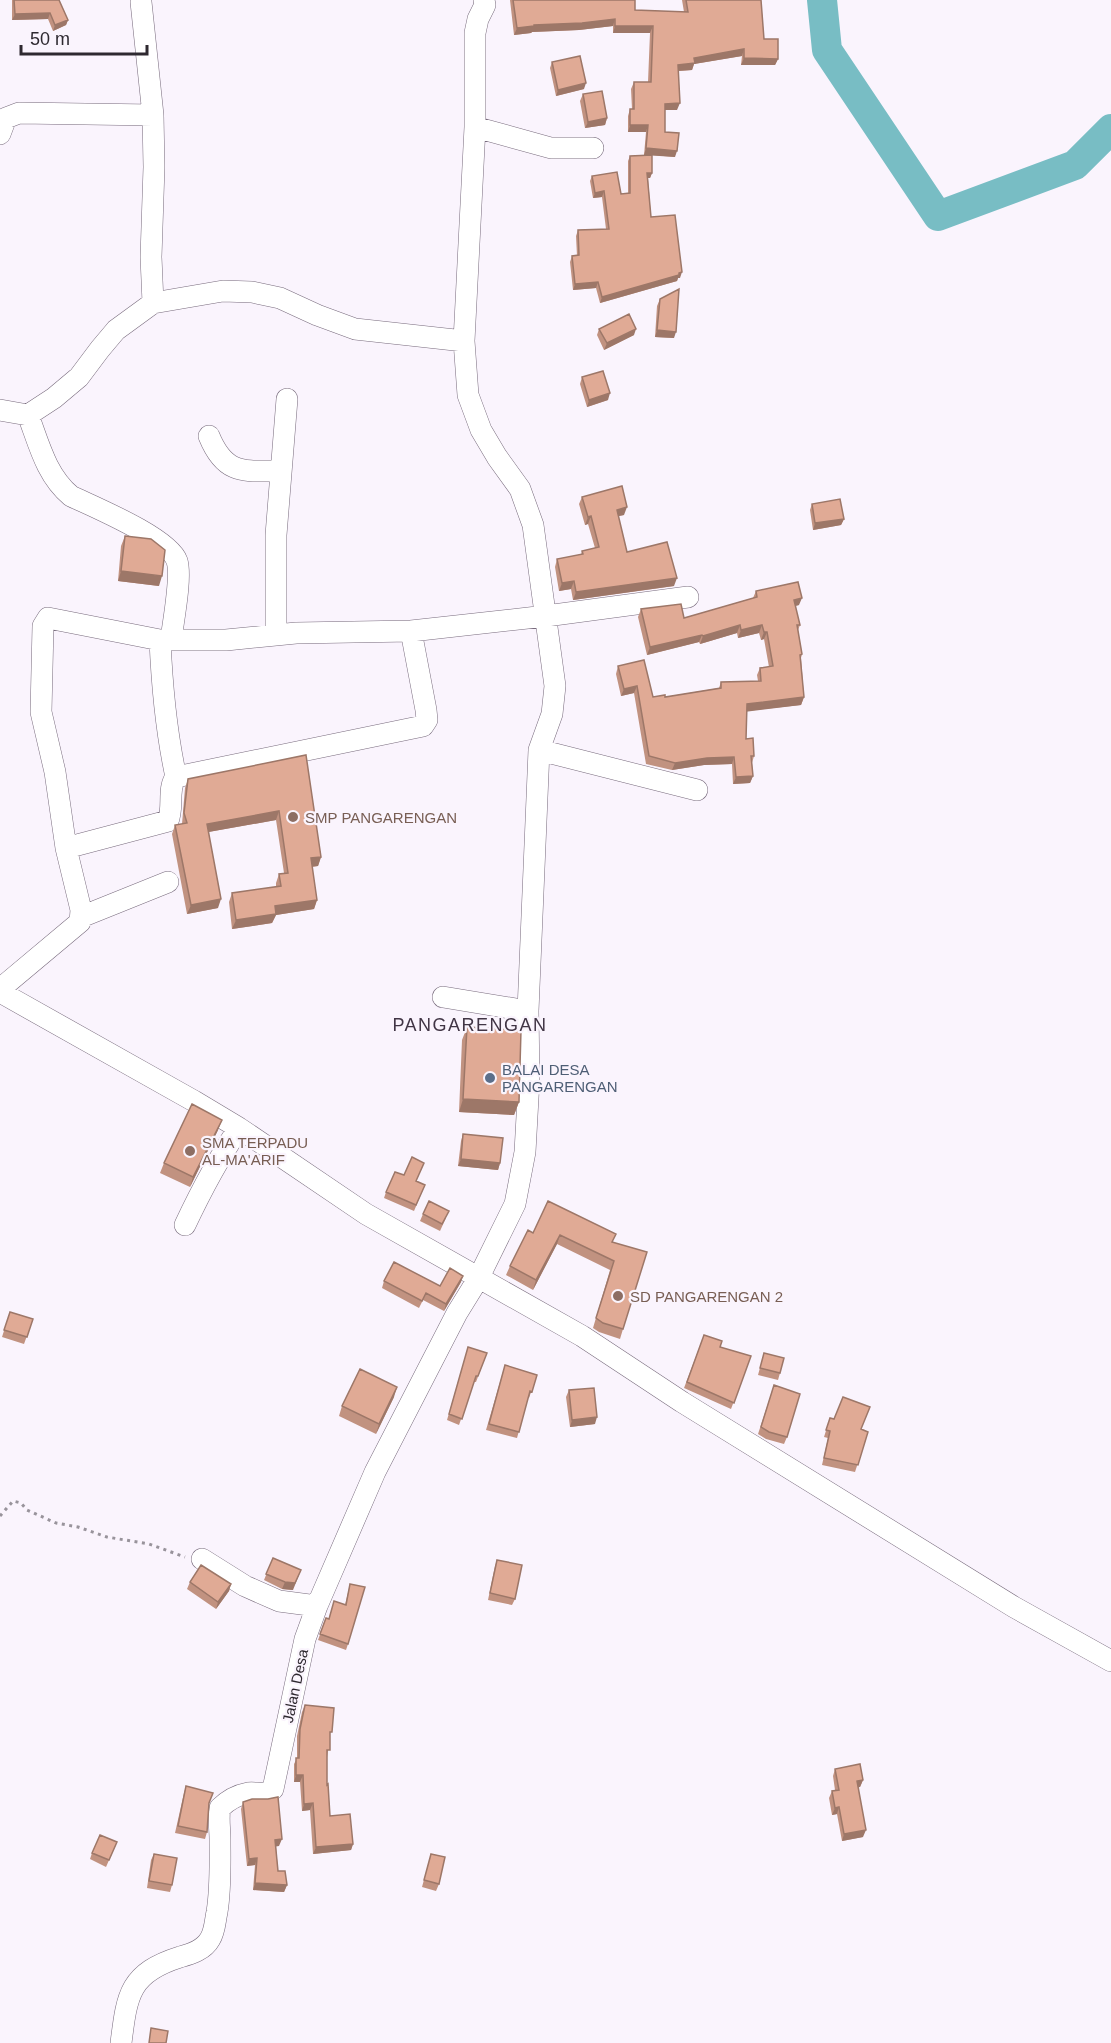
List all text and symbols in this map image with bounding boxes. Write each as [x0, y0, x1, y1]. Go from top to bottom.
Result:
scale bar [21, 18, 147, 56]
text: 50 m [30, 29, 70, 49]
place label: SMP PANGARENGAN [305, 809, 457, 826]
marker: SMP PANGARENGAN [286, 810, 300, 824]
district label: PANGARENGAN [392, 1015, 548, 1035]
place label: BALAI DESA PANGARENGAN [502, 1061, 618, 1095]
marker: BALAI DESA PANGARENGAN [483, 1071, 497, 1085]
place label: SMA TERPADU AL-MA'ARIF [202, 1134, 308, 1168]
marker: SMA TERPADU AL-MA'ARIF [183, 1144, 197, 1158]
place label: SD PANGARENGAN 2 [630, 1288, 783, 1305]
marker: SD PANGARENGAN 2 [611, 1289, 625, 1303]
street label: Jalan Desa [279, 1647, 311, 1724]

